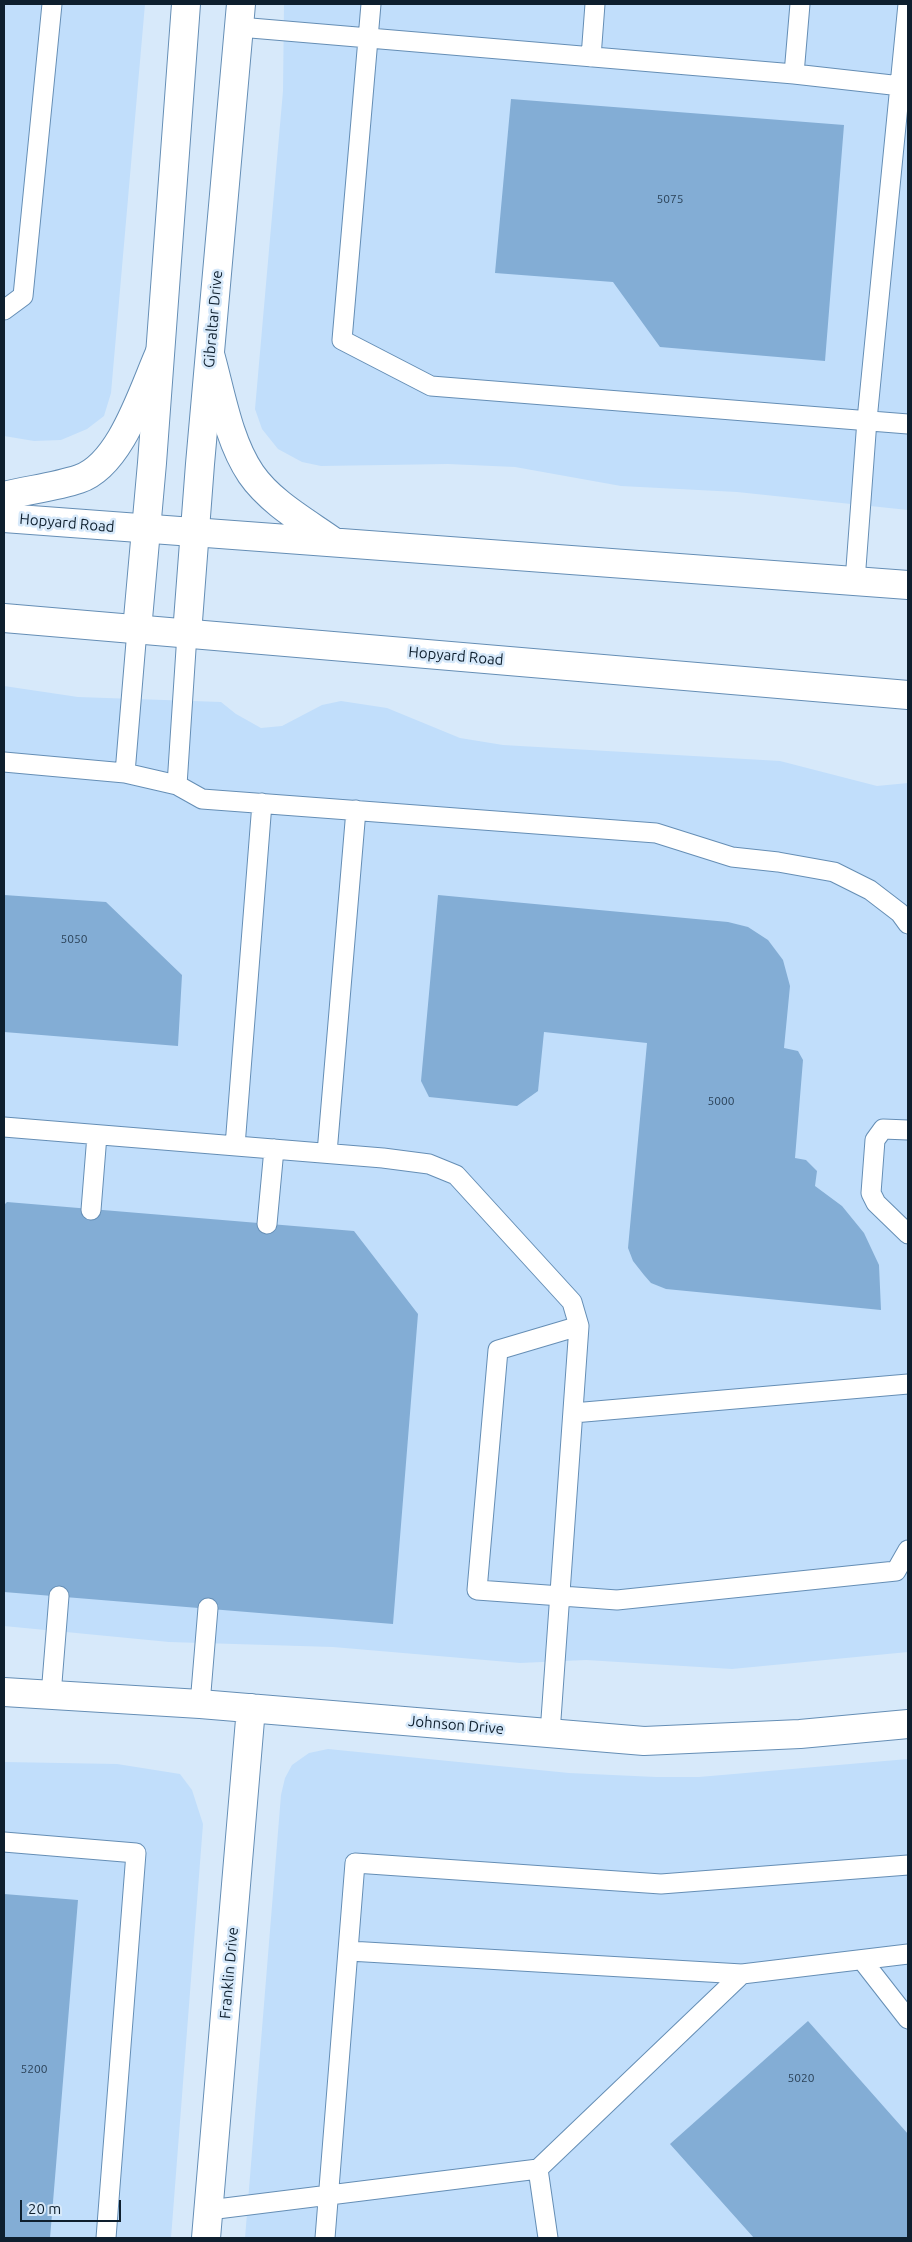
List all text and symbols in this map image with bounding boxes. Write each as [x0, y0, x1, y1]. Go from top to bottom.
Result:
house number: 5075 [656, 192, 684, 206]
street label: Gibraltar Drive [200, 269, 226, 369]
street label: Hopyard Road [19, 510, 115, 536]
street label: Hopyard Road [408, 643, 504, 669]
house number: 5050 [60, 932, 88, 946]
house number: 5000 [707, 1094, 735, 1108]
street label: Johnson Drive [407, 1712, 505, 1738]
street label: Franklin Drive [216, 1926, 242, 2020]
house number: 5200 [20, 2062, 48, 2076]
house number: 5020 [787, 2071, 815, 2085]
scale bar [22, 2190, 124, 2222]
text: 20 m [28, 2200, 61, 2217]

